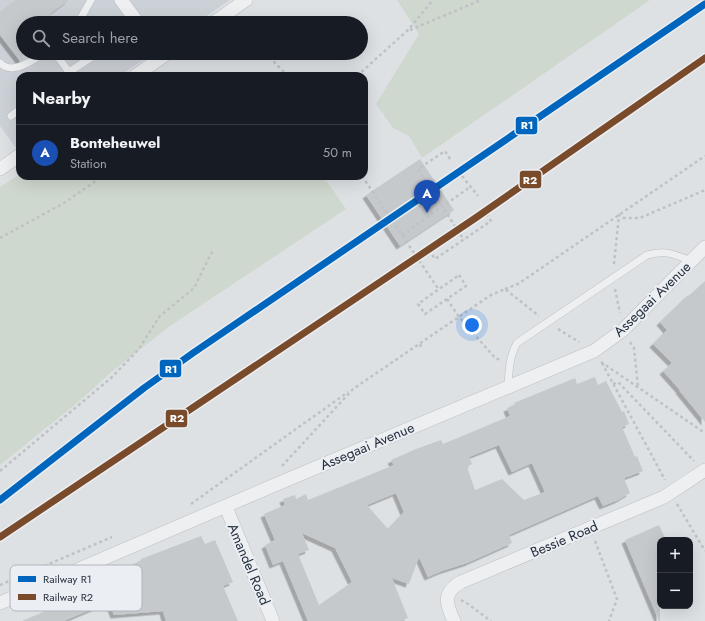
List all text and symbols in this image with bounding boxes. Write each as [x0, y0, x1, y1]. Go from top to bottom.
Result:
search box [16, 16, 368, 60]
icon: search [30, 27, 52, 49]
text: Search here [62, 27, 138, 49]
text: Nearby [32, 86, 90, 110]
line badge: R1 [515, 116, 538, 135]
text: R1 [521, 117, 533, 133]
text: Bonteheuwel [70, 132, 160, 154]
text: A [40, 143, 50, 162]
text: 50 m [323, 143, 352, 162]
text: Station [70, 154, 107, 173]
line badge: R2 [519, 170, 542, 189]
text: R2 [523, 172, 537, 188]
pin: A [414, 180, 440, 213]
street label: Assegaai Avenue [609, 257, 695, 341]
your location [462, 315, 482, 335]
line badge: R1 [159, 359, 182, 378]
text: R1 [165, 361, 177, 377]
line badge: R2 [165, 409, 188, 428]
text: R2 [170, 410, 184, 426]
street label: Assegaai Avenue [317, 417, 417, 475]
street label: Bessie Road [527, 516, 601, 562]
street label: Amandel Road [223, 520, 275, 608]
map controls [657, 537, 693, 609]
button: + [657, 537, 693, 573]
legend [10, 565, 142, 611]
text: Railway R1 [43, 571, 92, 587]
button: − [657, 573, 693, 609]
text: Railway R2 [43, 589, 93, 605]

